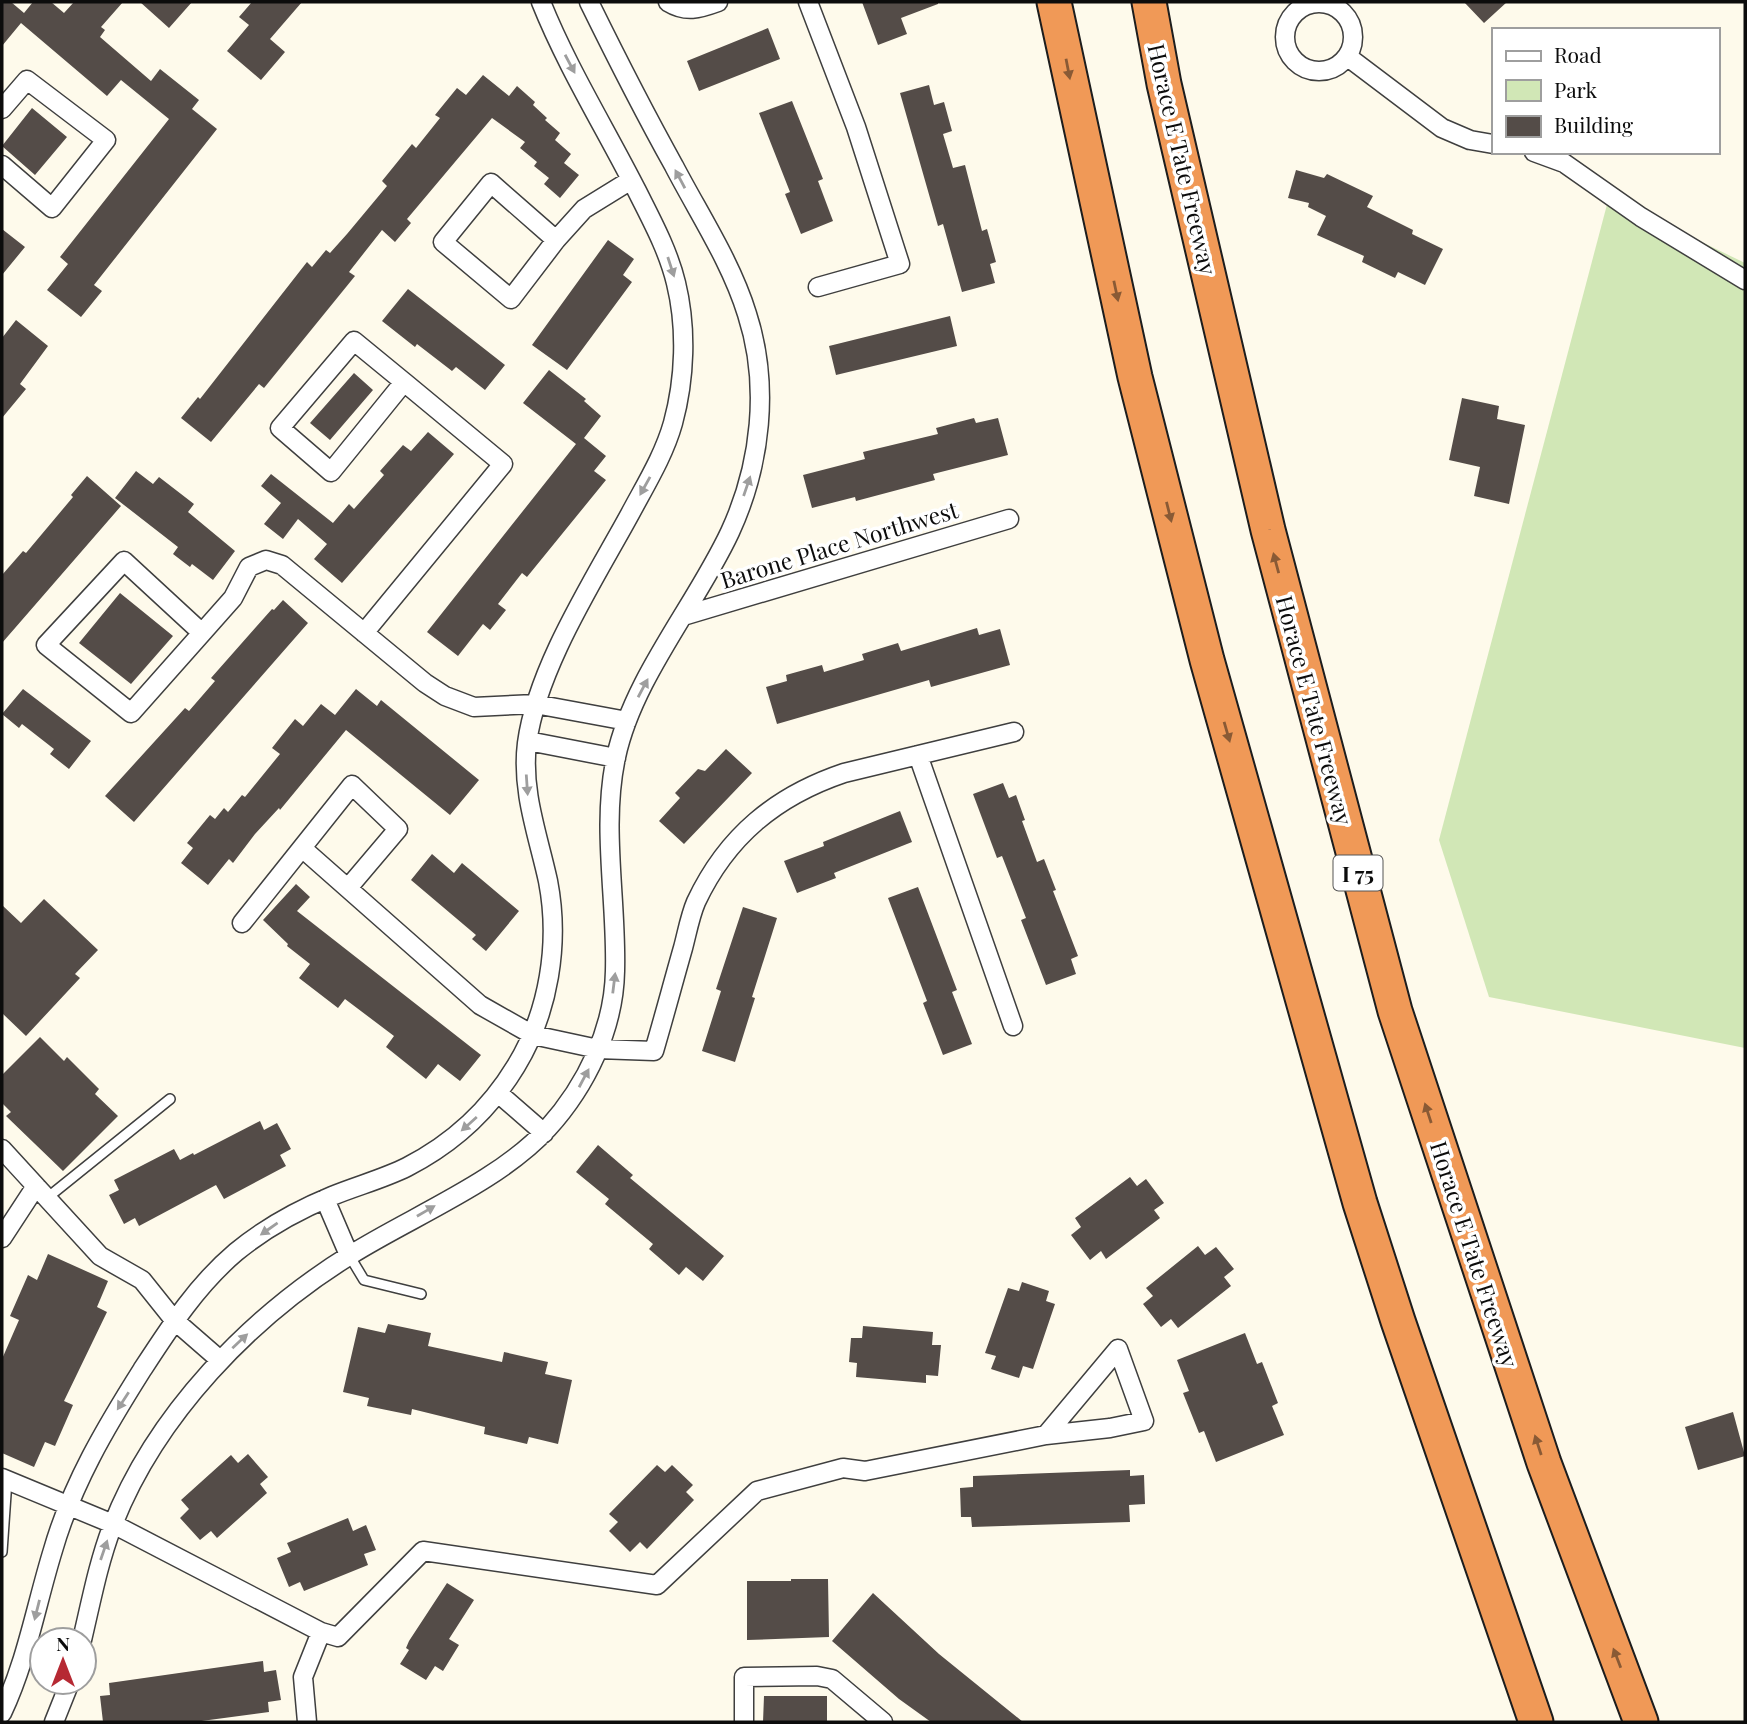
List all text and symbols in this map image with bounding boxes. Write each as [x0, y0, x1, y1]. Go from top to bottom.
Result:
legend [1492, 28, 1719, 154]
street label: Horace E Tate Freeway [1141, 40, 1225, 278]
text: Road [1554, 40, 1602, 68]
one-way arrow [564, 54, 576, 73]
one-way arrow [1062, 58, 1073, 80]
text: Park [1554, 75, 1598, 103]
text: Building [1554, 110, 1633, 138]
one-way arrow [675, 169, 686, 189]
one-way arrow [666, 257, 676, 278]
one-way arrow [1110, 280, 1121, 302]
one-way arrow [742, 475, 753, 496]
one-way arrow [639, 477, 651, 496]
street label: Barone Place Northwest [716, 493, 962, 595]
one-way arrow [1164, 501, 1175, 523]
one-way arrow [1270, 552, 1281, 574]
street label: Horace E Tate Freeway [1269, 592, 1361, 829]
one-way arrow [637, 678, 649, 698]
one-way arrow [1222, 721, 1233, 743]
one-way arrow [522, 774, 533, 796]
road number: I 75 [1334, 856, 1382, 890]
one-way arrow [608, 972, 619, 994]
one-way arrow [578, 1068, 589, 1088]
one-way arrow [1423, 1102, 1433, 1123]
one-way arrow [460, 1116, 478, 1132]
street label: Horace E Tate Freeway [1424, 1137, 1526, 1372]
one-way arrow [416, 1205, 436, 1217]
one-way arrow [260, 1222, 278, 1236]
one-way arrow [231, 1333, 249, 1349]
one-way arrow [116, 1391, 129, 1410]
one-way arrow [1532, 1434, 1543, 1455]
one-way arrow [100, 1540, 110, 1561]
one-way arrow [31, 1599, 42, 1621]
north arrow [28, 1626, 98, 1696]
text: N [56, 1630, 70, 1656]
one-way arrow [1611, 1648, 1622, 1669]

